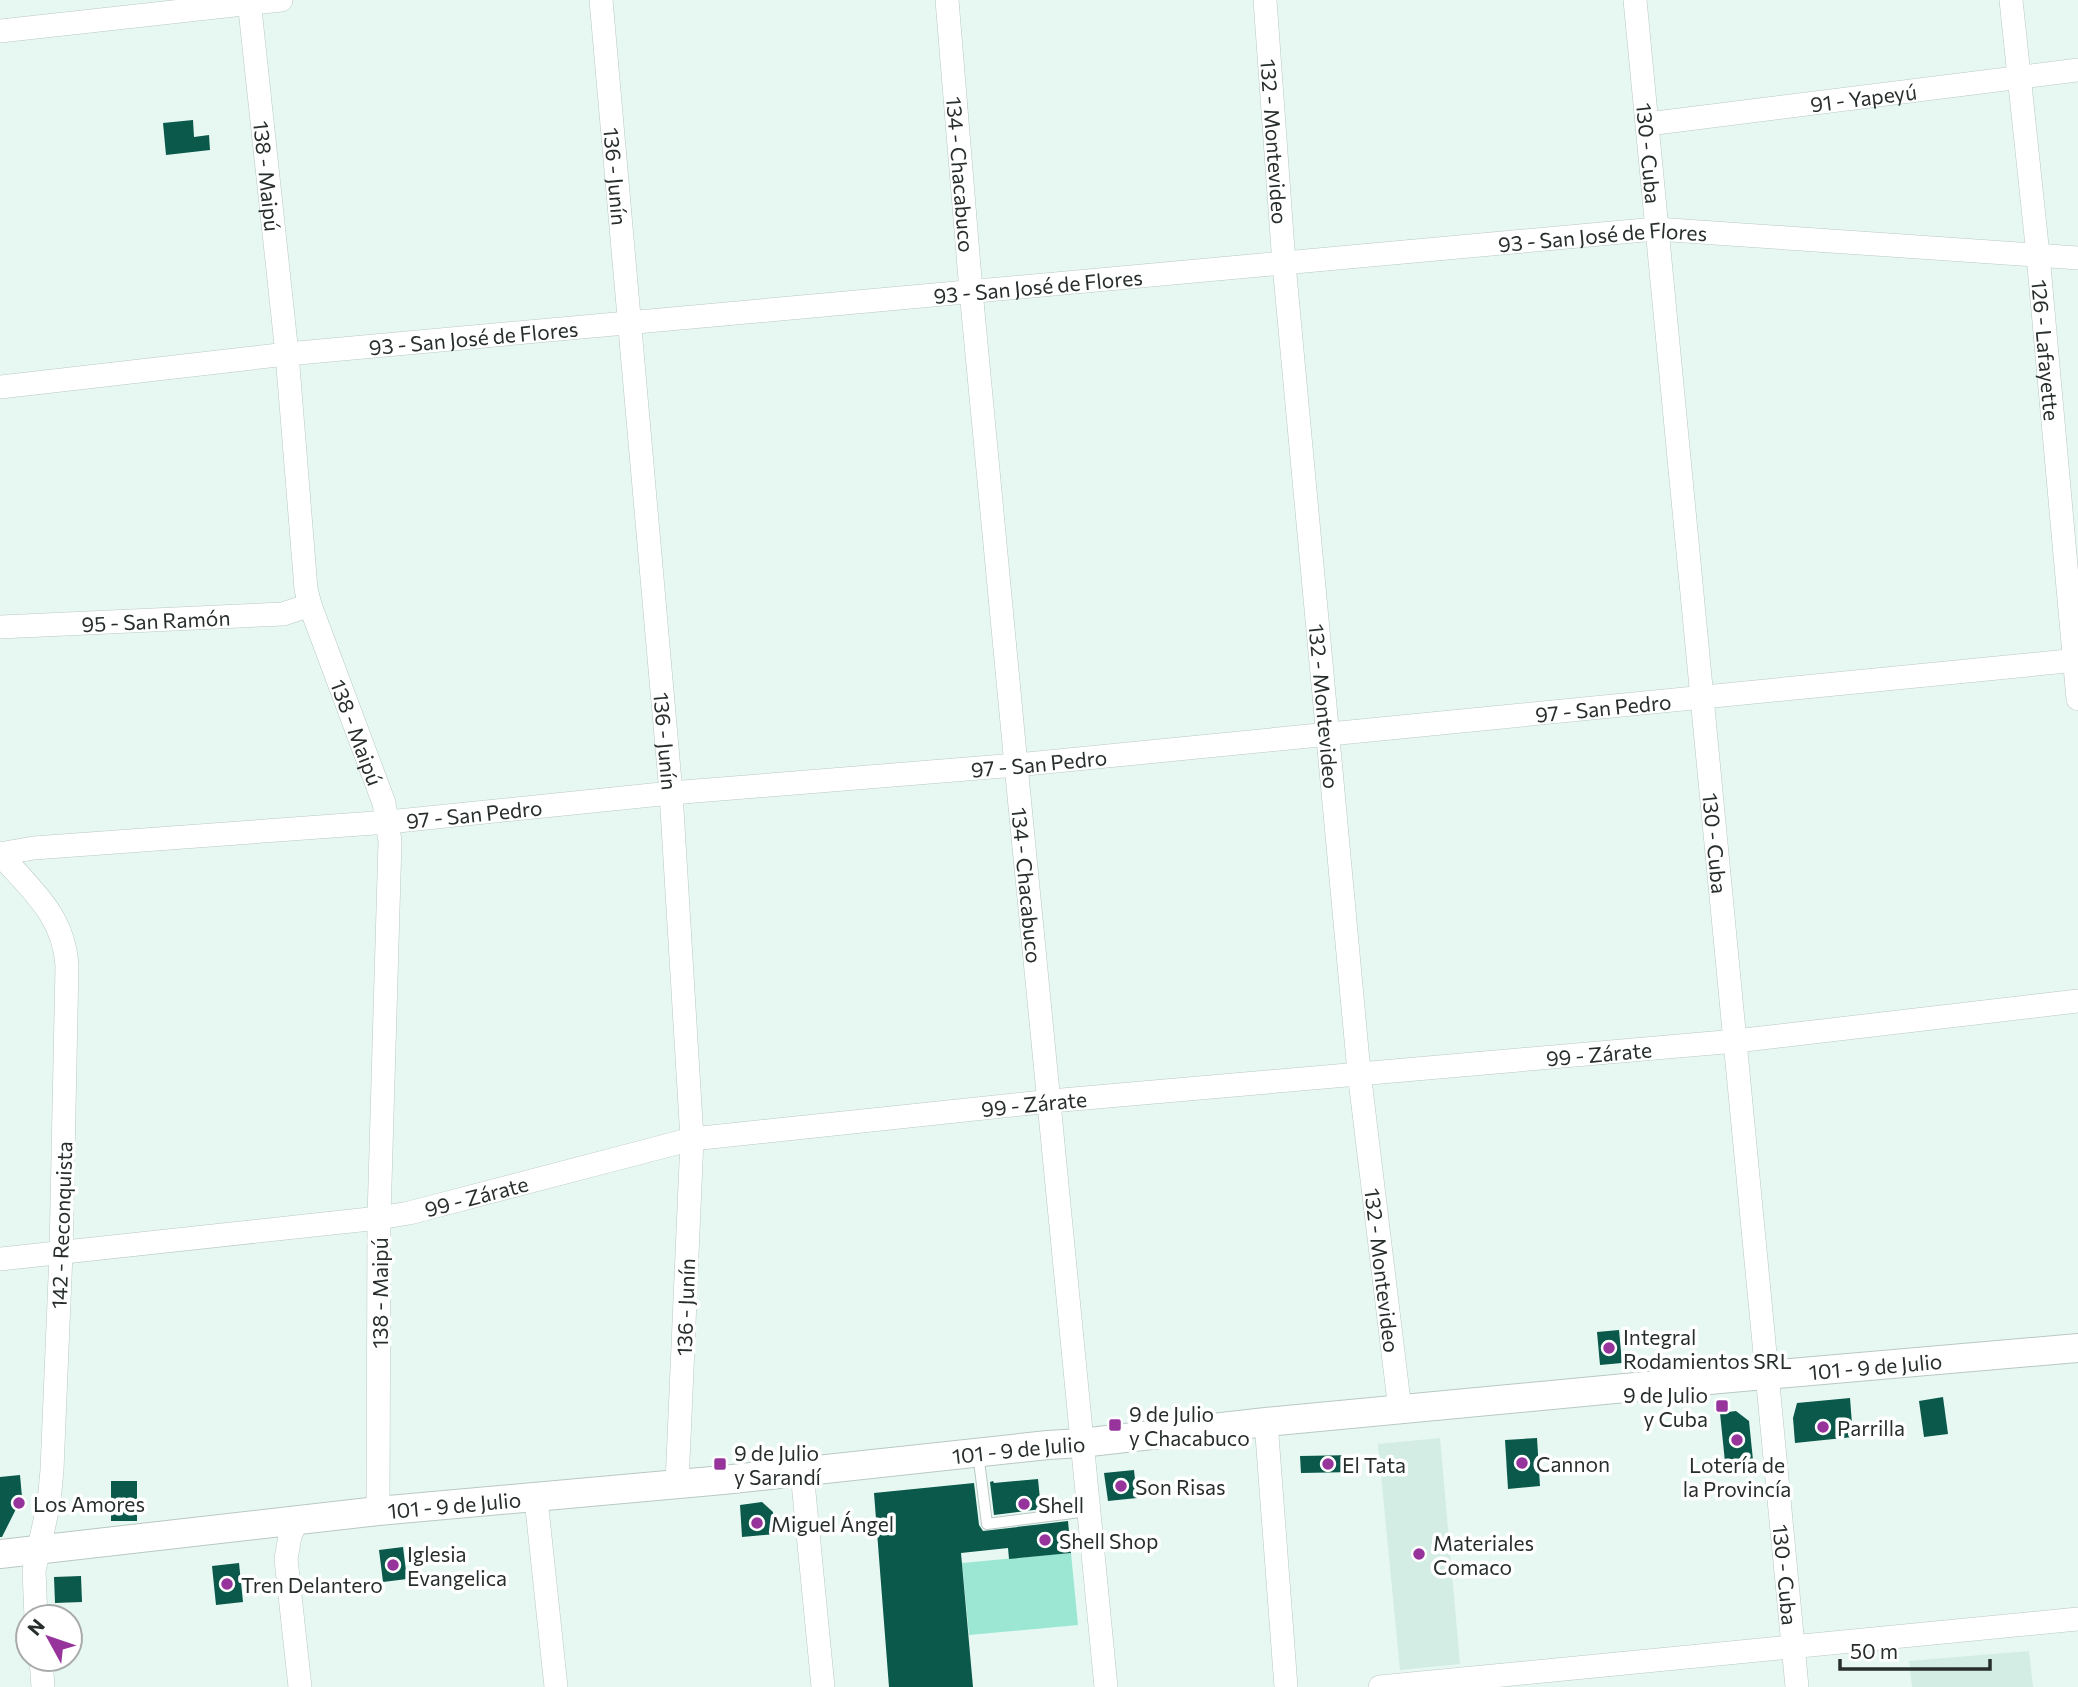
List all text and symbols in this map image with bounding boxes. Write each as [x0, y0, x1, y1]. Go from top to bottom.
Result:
street label: 132 - Montevideo [1257, 58, 1294, 225]
street label: 91 - Yapeyú [1809, 78, 1918, 116]
street label: 134 - Chacabuco [942, 95, 980, 253]
street label: 130 - Cuba [1632, 102, 1667, 205]
street label: 138 - Maipú [250, 119, 286, 233]
street label: 136 - Junín [600, 126, 633, 226]
street label: 93 - San José de Flores [1497, 216, 1708, 256]
street label: 93 - San José de Flores [932, 263, 1144, 307]
street label: 126 - Lafayette [2028, 278, 2065, 422]
street label: 93 - San José de Flores [368, 315, 579, 359]
street label: 95 - San Ramón [81, 604, 231, 636]
street label: 132 - Montevideo [1305, 623, 1345, 790]
street label: 138 - Maipú [326, 676, 389, 789]
street label: 97 - San Pedro [1534, 688, 1672, 726]
street label: 136 - Junín [650, 691, 683, 791]
street label: 97 - San Pedro [970, 744, 1108, 781]
street label: 130 - Cuba [1699, 792, 1733, 895]
street label: 97 - San Pedro [405, 794, 543, 833]
street label: 134 - Chacabuco [1008, 806, 1048, 964]
street label: 99 - Zárate [1545, 1036, 1653, 1070]
street label: 99 - Zárate [980, 1085, 1088, 1121]
street label: 142 - Reconquista [46, 1141, 76, 1309]
street label: 99 - Zárate [422, 1170, 531, 1221]
street label: 132 - Montevideo [1361, 1187, 1405, 1354]
street label: 138 - Maipú [367, 1237, 392, 1349]
street label: 136 - Junín [671, 1258, 699, 1356]
place label: Integral Rodamientos SRL [1623, 1324, 1792, 1373]
marker: Integral Rodamientos SRL [1601, 1340, 1617, 1356]
street label: 101 - 9 de Julio [1808, 1347, 1943, 1384]
place label: 9 de Julio y Cuba [1623, 1382, 1708, 1431]
marker: 9 de Julio y Cuba [1714, 1398, 1730, 1414]
place label: 9 de Julio y Chacabuco [1129, 1401, 1250, 1450]
place label: Parrilla [1837, 1415, 1905, 1440]
marker: 9 de Julio y Chacabuco [1107, 1417, 1123, 1433]
marker: Parrilla [1815, 1419, 1831, 1435]
street label: 101 - 9 de Julio [951, 1430, 1086, 1468]
marker: Lotería de la Provincía [1729, 1432, 1745, 1448]
place label: 9 de Julio y Sarandí [734, 1440, 822, 1489]
place label: Cannon [1536, 1451, 1610, 1476]
place label: El Tata [1342, 1452, 1406, 1477]
place label: Lotería de la Provincía [1683, 1452, 1791, 1501]
marker: Cannon [1514, 1455, 1530, 1471]
marker: 9 de Julio y Sarandí [712, 1456, 728, 1472]
marker: El Tata [1320, 1456, 1336, 1472]
place label: Son Risas [1135, 1474, 1225, 1499]
marker: Son Risas [1113, 1478, 1129, 1494]
street label: 101 - 9 de Julio [386, 1486, 522, 1523]
place label: Los Amores [33, 1491, 145, 1516]
place label: Shell [1038, 1492, 1084, 1517]
marker: Los Amores [11, 1495, 27, 1511]
marker: Shell [1016, 1496, 1032, 1512]
place label: Miguel Ángel [771, 1511, 894, 1536]
marker: Miguel Ángel [749, 1515, 765, 1531]
street label: 130 - Cuba [1769, 1523, 1803, 1626]
place label: Shell Shop [1059, 1528, 1158, 1553]
place label: Materiales Comaco [1433, 1530, 1534, 1579]
marker: Shell Shop [1037, 1532, 1053, 1548]
place label: Iglesia Evangelica [407, 1541, 507, 1590]
marker: Materiales Comaco [1411, 1546, 1427, 1562]
marker: Iglesia Evangelica [385, 1557, 401, 1573]
place label: Tren Delantero [241, 1572, 383, 1597]
marker: Tren Delantero [219, 1576, 235, 1592]
north arrow [14, 1603, 84, 1673]
text: N [22, 1614, 49, 1640]
scale bar [1840, 1628, 1990, 1672]
text: 50 m [1850, 1638, 1898, 1663]

